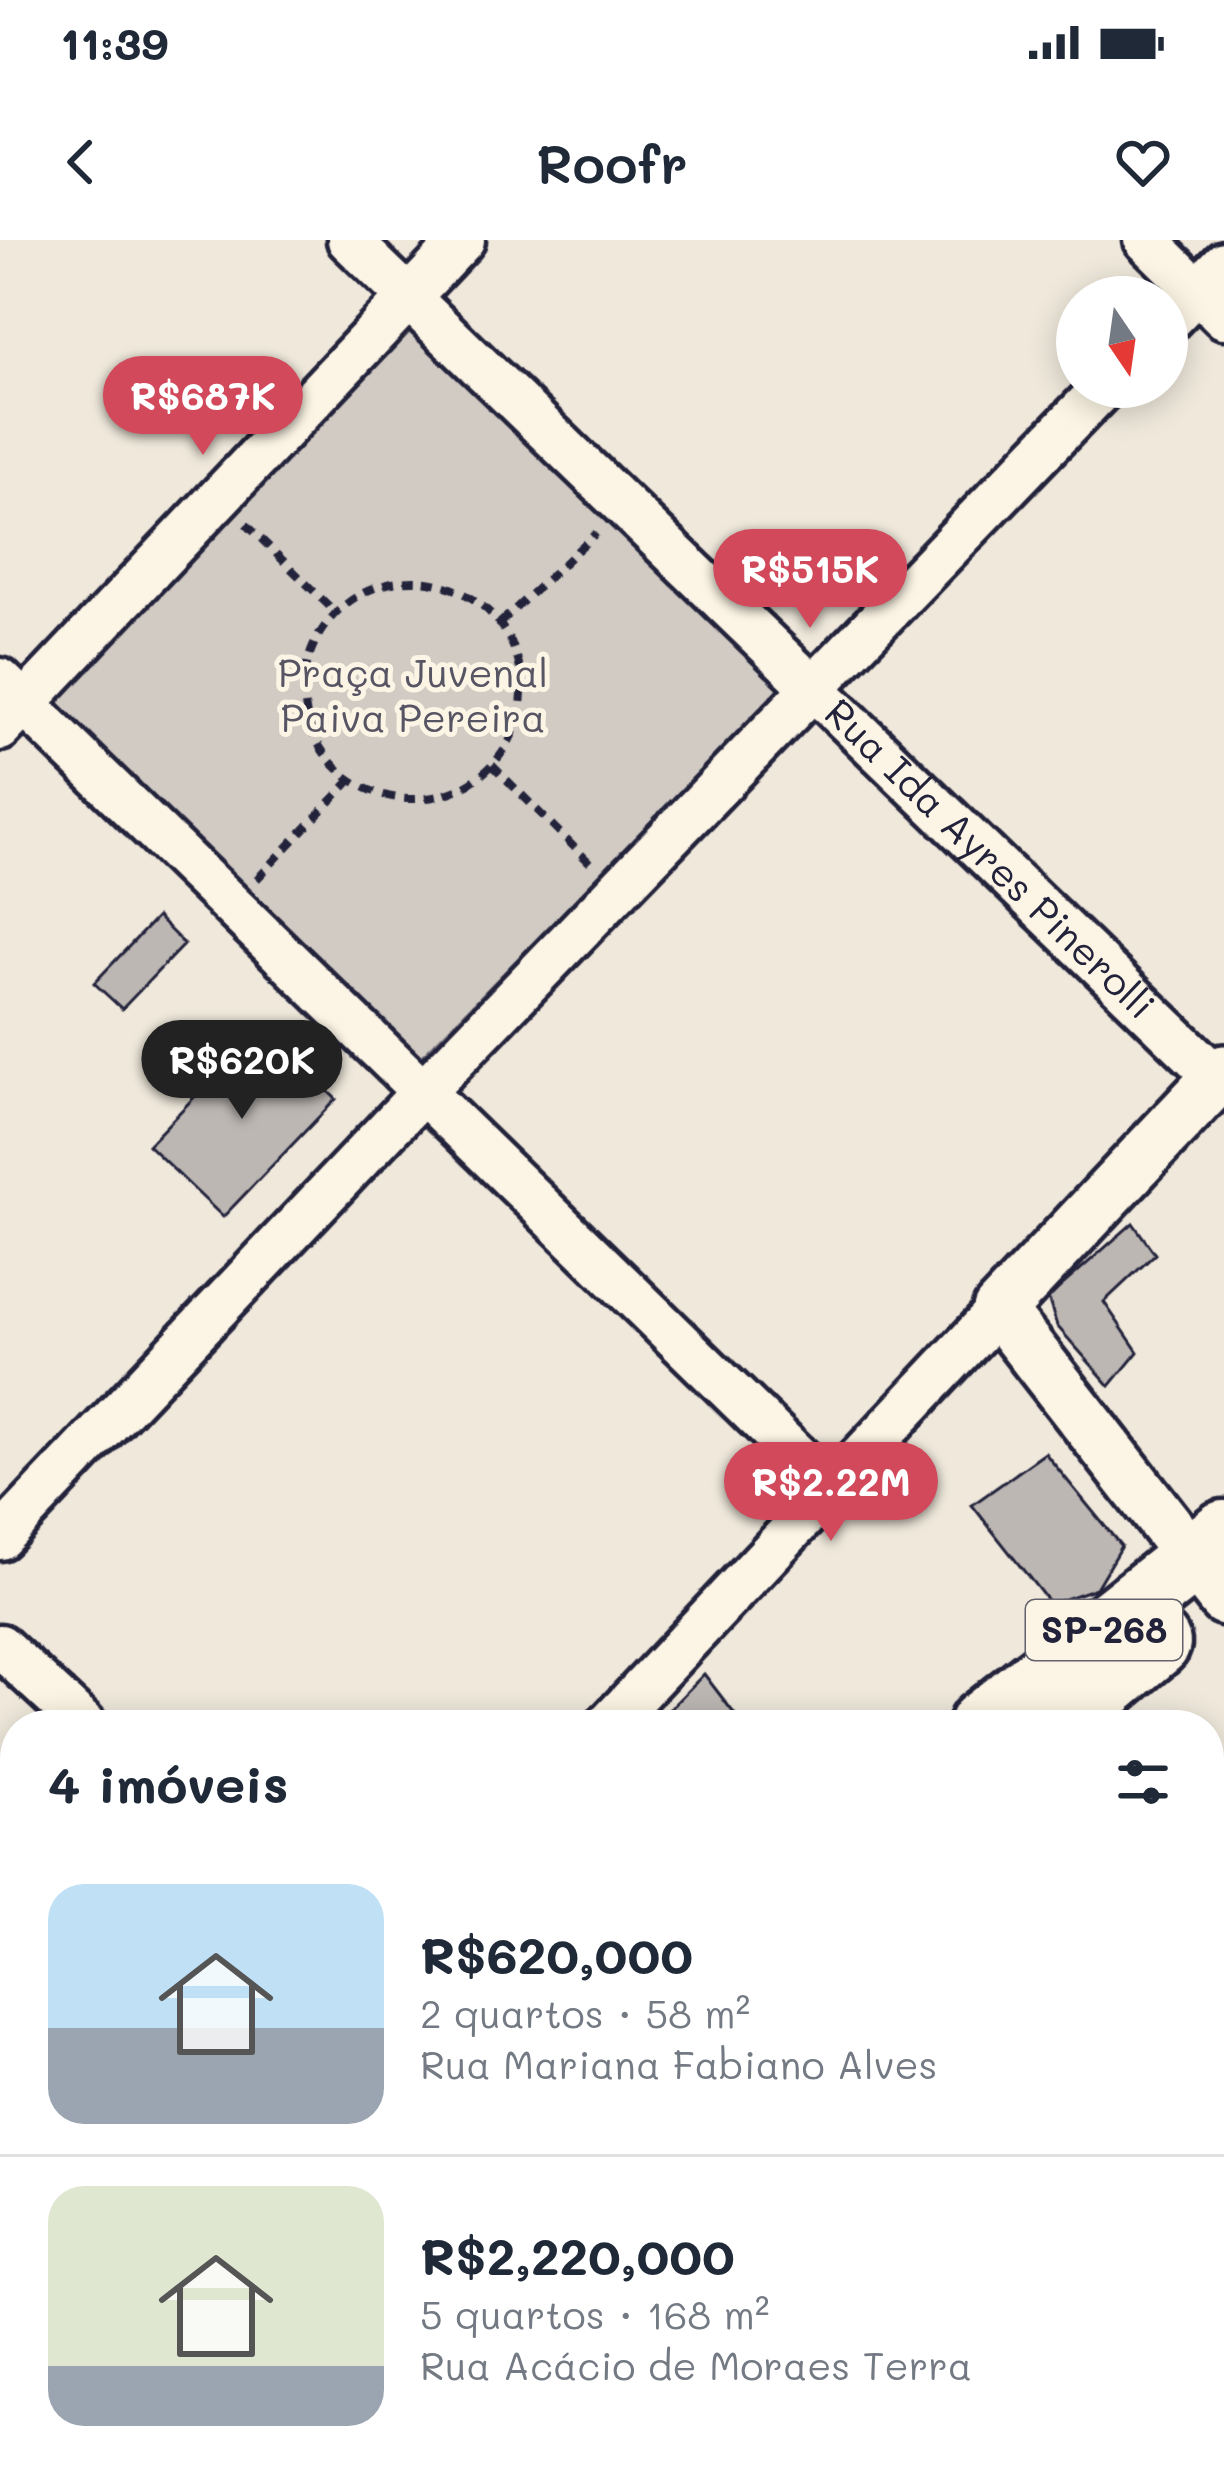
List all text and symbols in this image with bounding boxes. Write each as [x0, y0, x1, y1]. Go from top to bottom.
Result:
text: 11:39 [60, 13, 168, 71]
text: Roofr [536, 127, 688, 198]
icon: back [48, 129, 114, 195]
icon: heart [1110, 129, 1176, 195]
north arrow [1056, 276, 1188, 408]
map controls [1056, 276, 1188, 408]
pin: R$687K [105, 356, 301, 458]
text: R$687K [130, 369, 276, 420]
pin: R$515K [712, 529, 908, 631]
text: R$515K [740, 542, 880, 593]
park label: Praça Juvenal Paiva Pereira [278, 646, 548, 742]
street label: Rua Ida Ayres Pinerolli [815, 687, 1167, 1029]
pin: R$620K [144, 1020, 340, 1122]
text: R$620K [168, 1033, 316, 1084]
pin: R$2.22M [720, 1442, 942, 1544]
text: R$2.22M [751, 1455, 911, 1506]
road number: SP-268 [1026, 1600, 1182, 1660]
text: 4 imóveis [48, 1749, 288, 1816]
icon: filters [1110, 1749, 1176, 1815]
text: R$620,000 [420, 1920, 693, 1987]
icon: home [144, 1932, 288, 2076]
text: 2 quartos · 58 m² [420, 1987, 750, 2038]
text: Rua Mariana Fabiano Alves [420, 2038, 938, 2089]
text: R$2,220,000 [420, 2221, 735, 2288]
icon: home [144, 2234, 288, 2378]
text: 5 quartos · 168 m² [420, 2288, 770, 2339]
text: Rua Acácio de Moraes Terra [420, 2339, 972, 2390]

